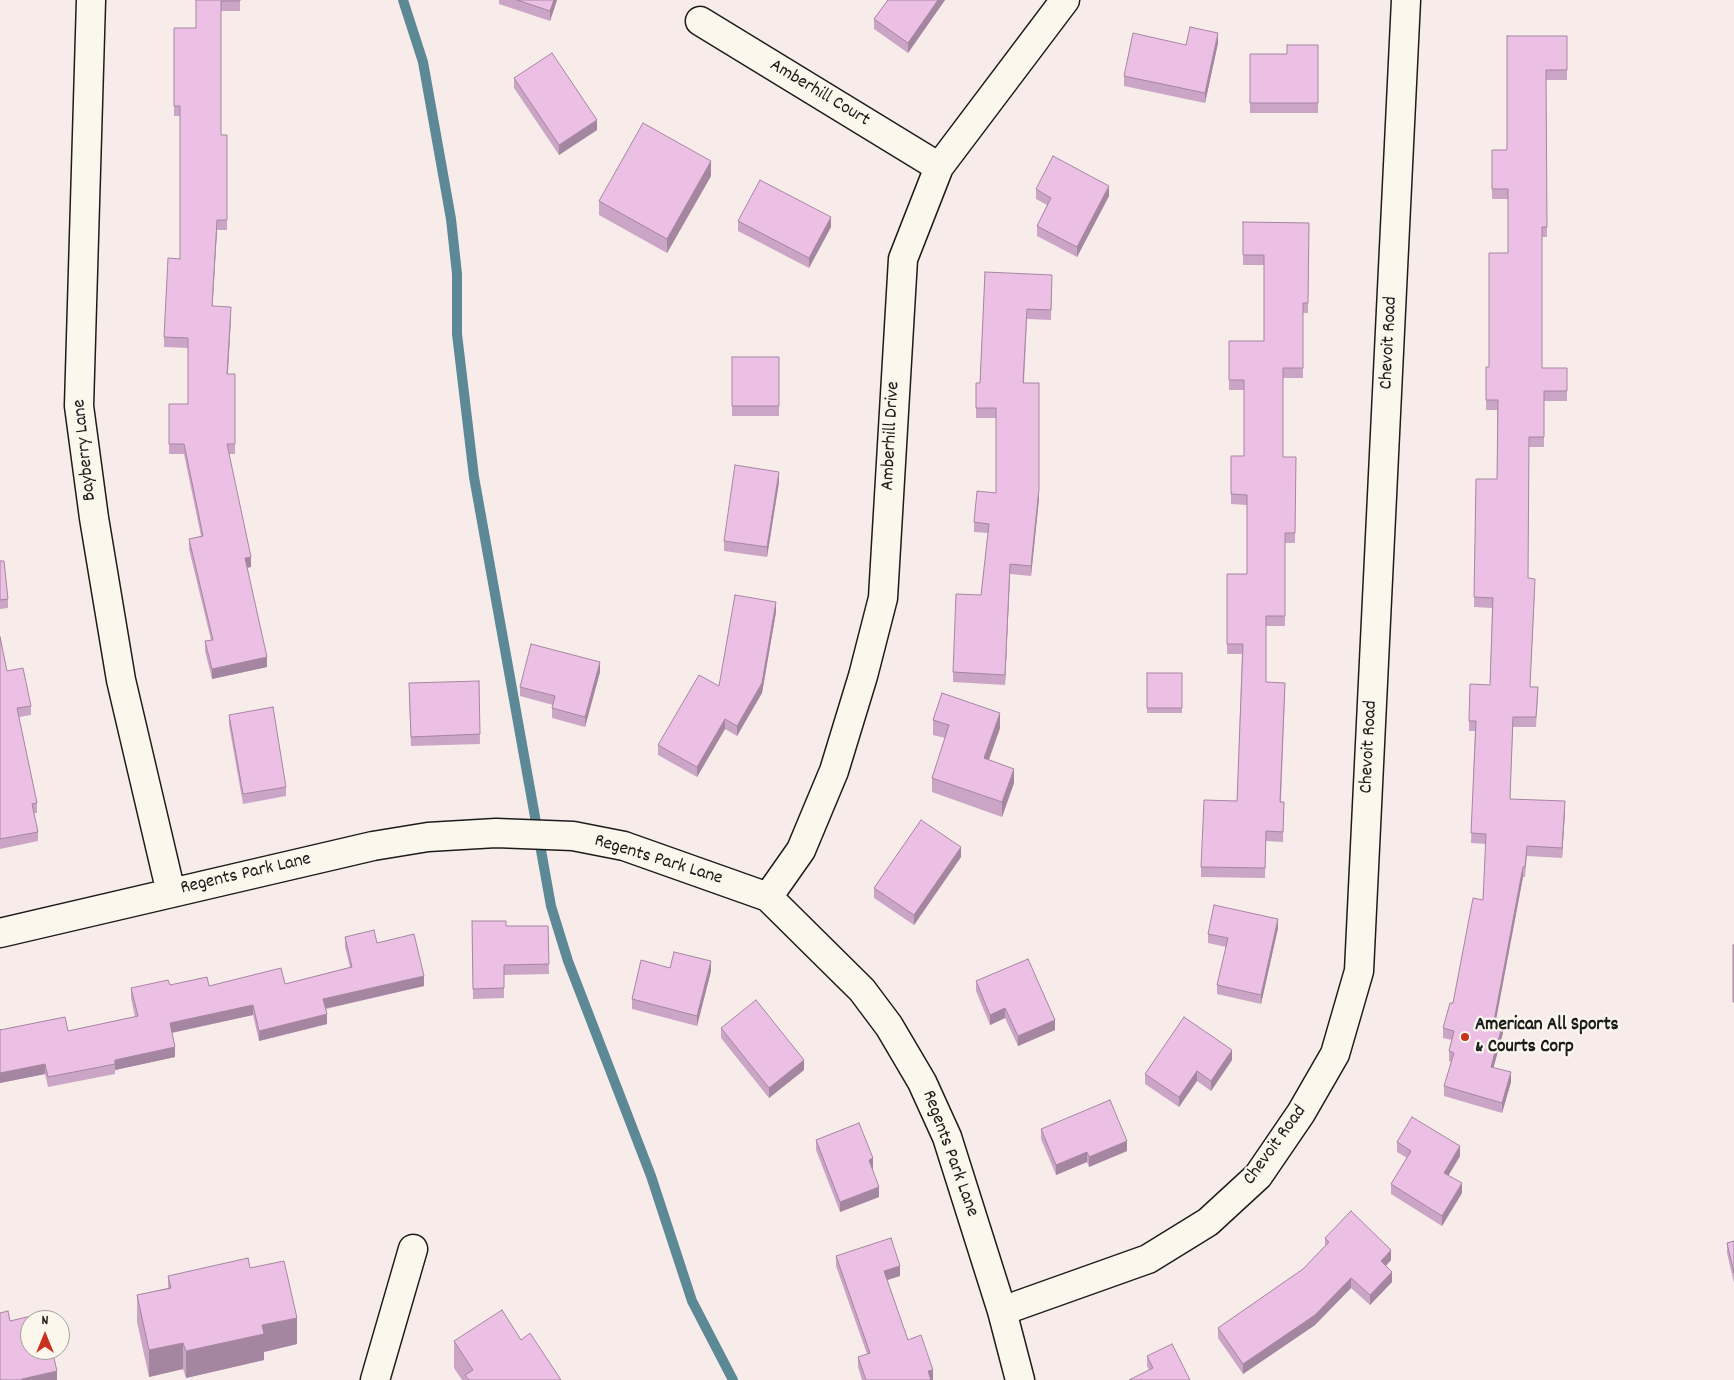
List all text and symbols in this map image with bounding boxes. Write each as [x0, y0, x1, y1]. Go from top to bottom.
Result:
street label: Amberhill Court [765, 55, 873, 133]
street label: Chevoit Road [1376, 296, 1404, 390]
street label: Amberhill Drive [878, 381, 906, 491]
street label: Bayberry Lane [69, 398, 103, 502]
street label: Chevoit Road [1356, 700, 1384, 794]
street label: Regents Park Lane [591, 831, 725, 891]
street label: Regents Park Lane [179, 849, 313, 901]
place label: American All Sports & Courts Corp [1475, 1015, 1618, 1059]
marker: American All Sports & Courts Corp [1459, 1031, 1471, 1043]
street label: Regents Park Lane [916, 1088, 982, 1220]
street label: Chevoit Road [1239, 1102, 1313, 1190]
north arrow [20, 1310, 70, 1360]
text: N [42, 1311, 48, 1331]

